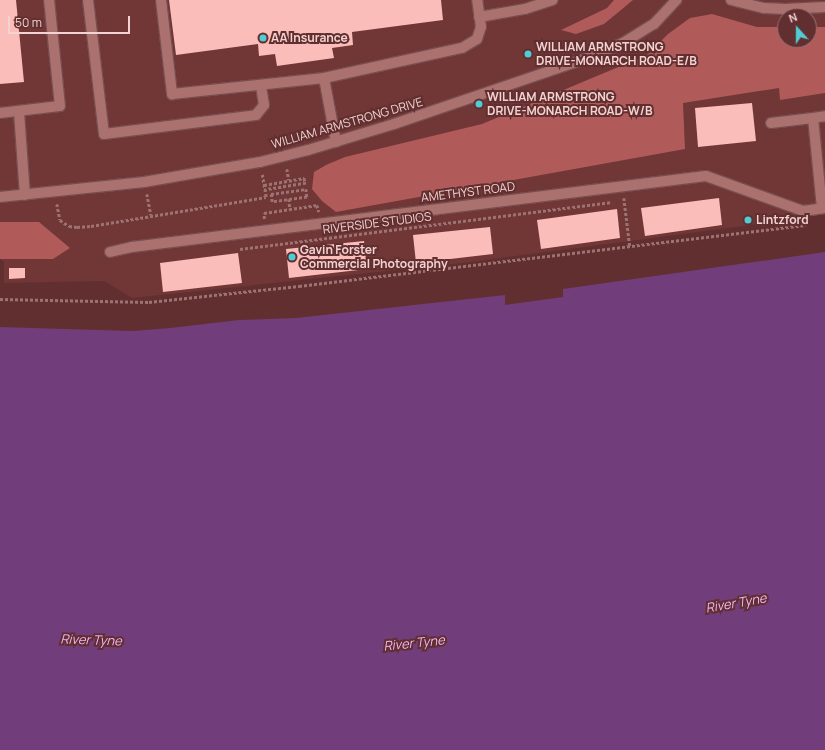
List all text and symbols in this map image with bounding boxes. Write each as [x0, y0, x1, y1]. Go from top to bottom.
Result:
scale bar [10, 8, 132, 34]
north arrow [777, 8, 817, 48]
text: N [787, 9, 799, 26]
text: 50 m [15, 14, 42, 31]
place label: AA Insurance [271, 31, 348, 45]
marker: AA Insurance [258, 33, 268, 43]
place label: WILLIAM ARMSTRONG DRIVE-MONARCH ROAD-E/B [536, 40, 697, 68]
marker: WILLIAM ARMSTRONG DRIVE-MONARCH ROAD-E/B [523, 49, 533, 59]
place label: WILLIAM ARMSTRONG DRIVE-MONARCH ROAD-W/B [487, 90, 653, 118]
street label: WILLIAM ARMSTRONG DRIVE [270, 94, 424, 152]
marker: WILLIAM ARMSTRONG DRIVE-MONARCH ROAD-W/B [474, 99, 484, 109]
street label: AMETHYST ROAD [420, 179, 516, 205]
street label: RIVERSIDE STUDIOS [322, 209, 432, 237]
place label: Lintzford [756, 213, 809, 227]
marker: Lintzford [743, 215, 753, 225]
place label: Gavin Forster Commercial Photography [300, 243, 448, 271]
marker: Gavin Forster Commercial Photography [287, 252, 297, 262]
water label: River Tyne [704, 590, 768, 616]
water label: River Tyne [60, 631, 122, 649]
water label: River Tyne [383, 632, 445, 654]

